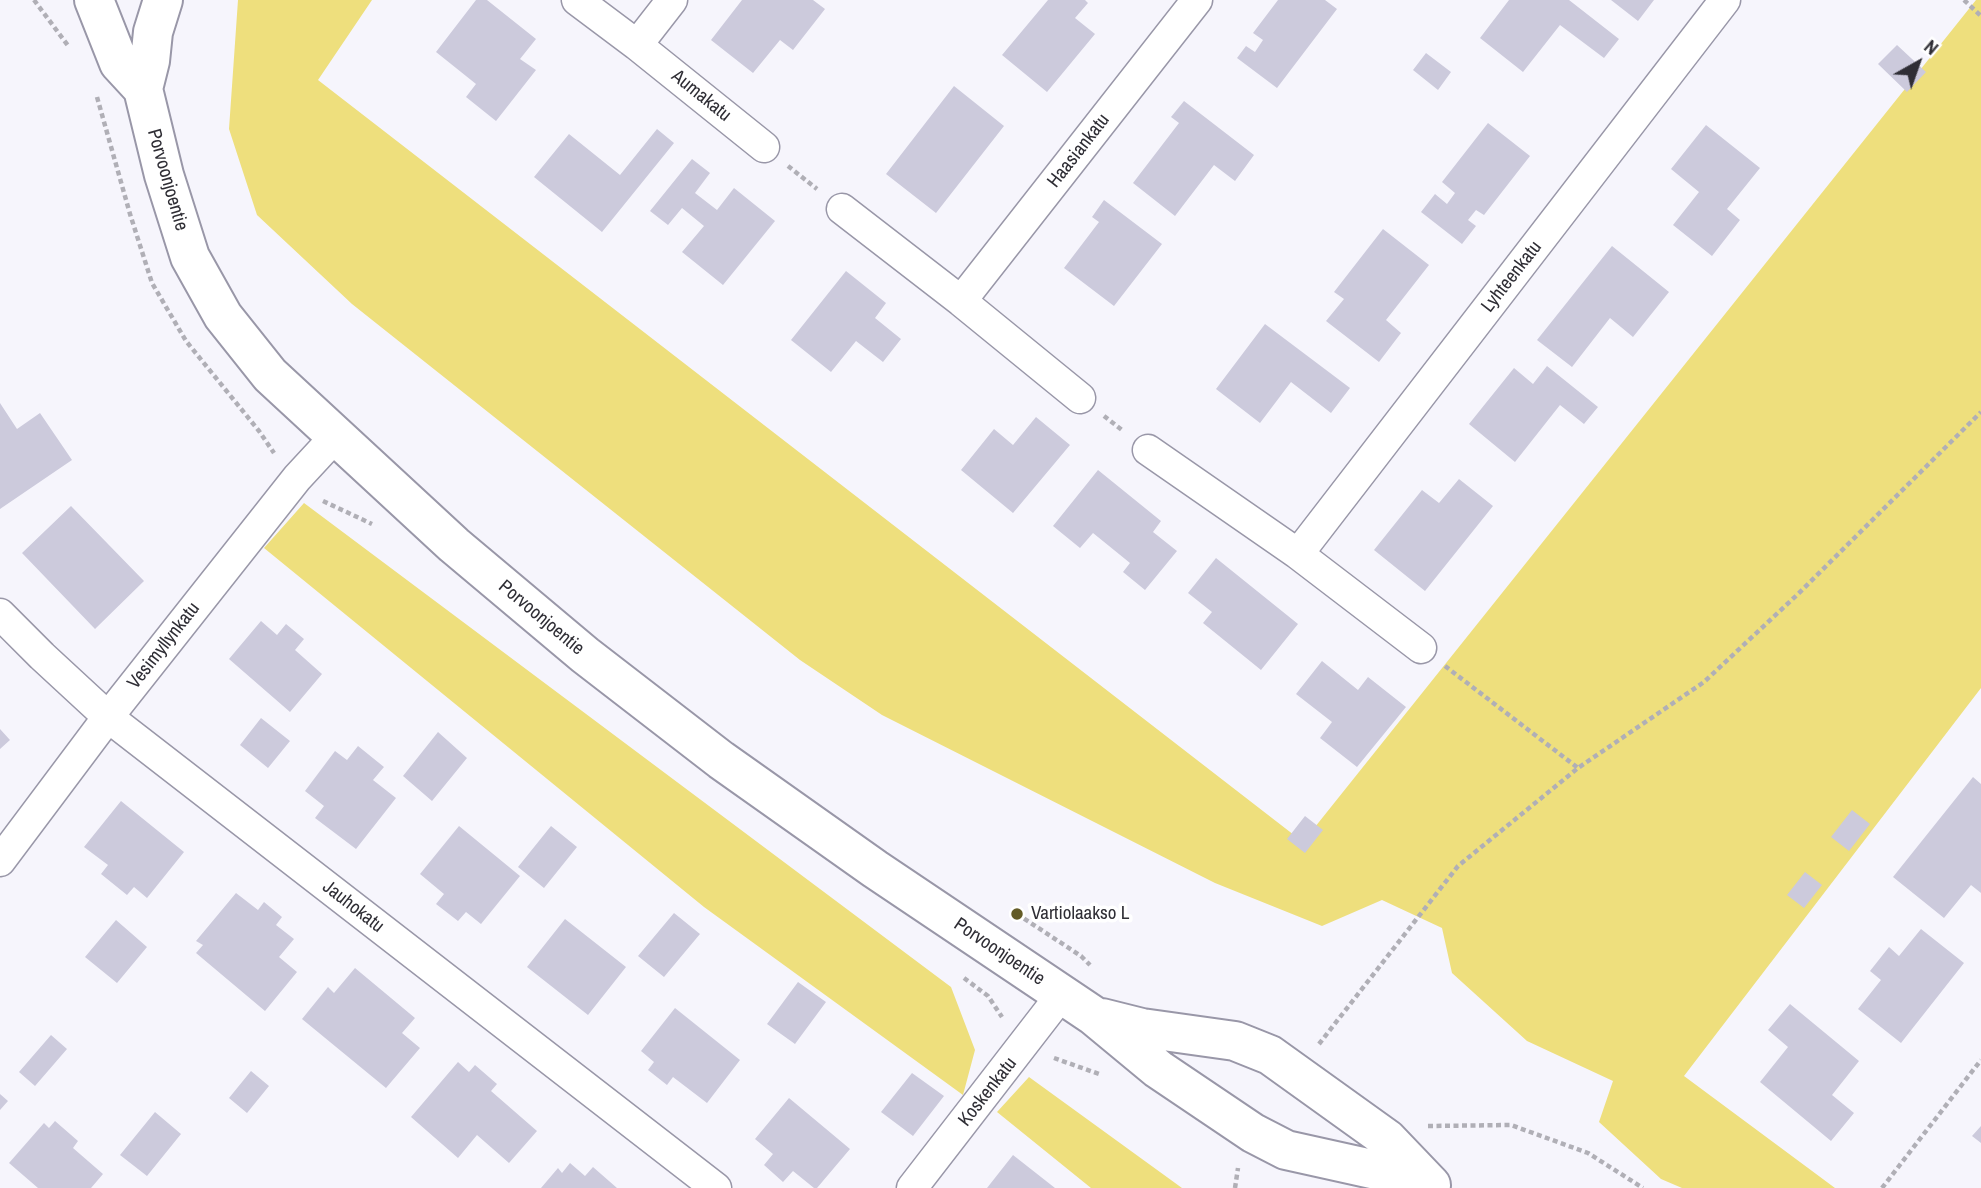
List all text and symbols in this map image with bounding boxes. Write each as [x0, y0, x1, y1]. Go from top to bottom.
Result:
north arrow [1883, 28, 1953, 98]
text: N [1919, 33, 1944, 60]
street label: Aumakatu [667, 65, 735, 127]
street label: Haasiankatu [1043, 110, 1115, 192]
street label: Porvoonjoentie [142, 126, 192, 234]
street label: Lyhteenkatu [1477, 237, 1547, 317]
street label: Porvoonjoentie [494, 576, 588, 660]
street label: Vesimyllynkatu [123, 598, 205, 694]
street label: Jauhokatu [318, 876, 388, 938]
place label: Vartiolaakso L [1031, 903, 1129, 925]
marker: Vartiolaakso L [1009, 906, 1025, 922]
street label: Porvoonjoentie [949, 913, 1049, 991]
street label: Koskenkatu [954, 1053, 1022, 1131]

